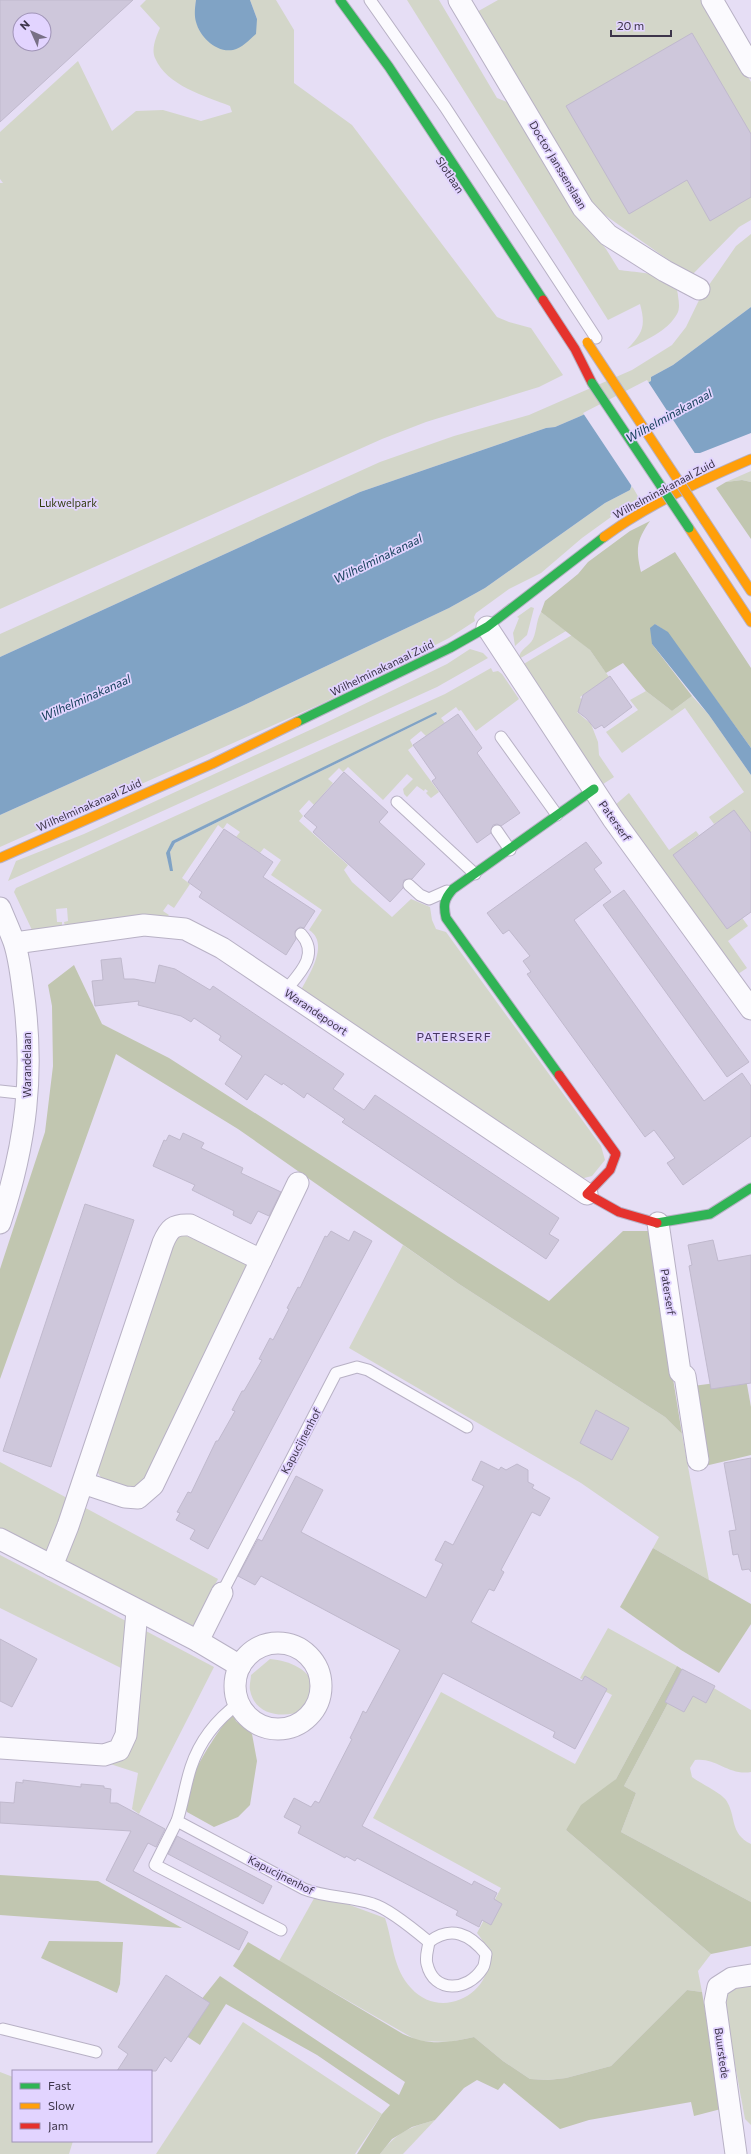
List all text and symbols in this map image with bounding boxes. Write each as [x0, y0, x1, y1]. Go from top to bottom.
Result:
north arrow [12, 12, 52, 52]
scale bar [611, 12, 671, 38]
text: N [17, 17, 32, 32]
text: 20 m [617, 18, 644, 32]
street label: Doctor Janssenslaan [526, 118, 590, 212]
street label: Slotlaan [434, 154, 467, 195]
water label: Wilhelminakanaal [623, 385, 715, 445]
street label: Wilhelminakanaal Zuid [611, 456, 717, 521]
park label: Lukwelpark [39, 496, 97, 509]
water label: Wilhelminakanaal [331, 530, 425, 586]
street label: Wilhelminakanaal Zuid [328, 637, 436, 698]
water label: Wilhelminakanaal [39, 671, 133, 723]
street label: Wilhelminakanaal Zuid [34, 776, 143, 834]
street label: Paterserf [597, 798, 634, 844]
street label: Warandepoort [282, 986, 351, 1038]
district label: PATERSERF [416, 1029, 492, 1043]
street label: Warandelaan [20, 1032, 33, 1098]
street label: Paterserf [658, 1268, 679, 1317]
street label: Kapucijnenhof [278, 1405, 324, 1476]
street label: Kapucijnenhof [246, 1852, 317, 1897]
street label: Buurstede [713, 2027, 733, 2079]
legend [12, 2070, 152, 2142]
text: Fast [48, 2078, 71, 2092]
text: Slow [48, 2098, 75, 2112]
text: Jam [48, 2118, 68, 2133]

